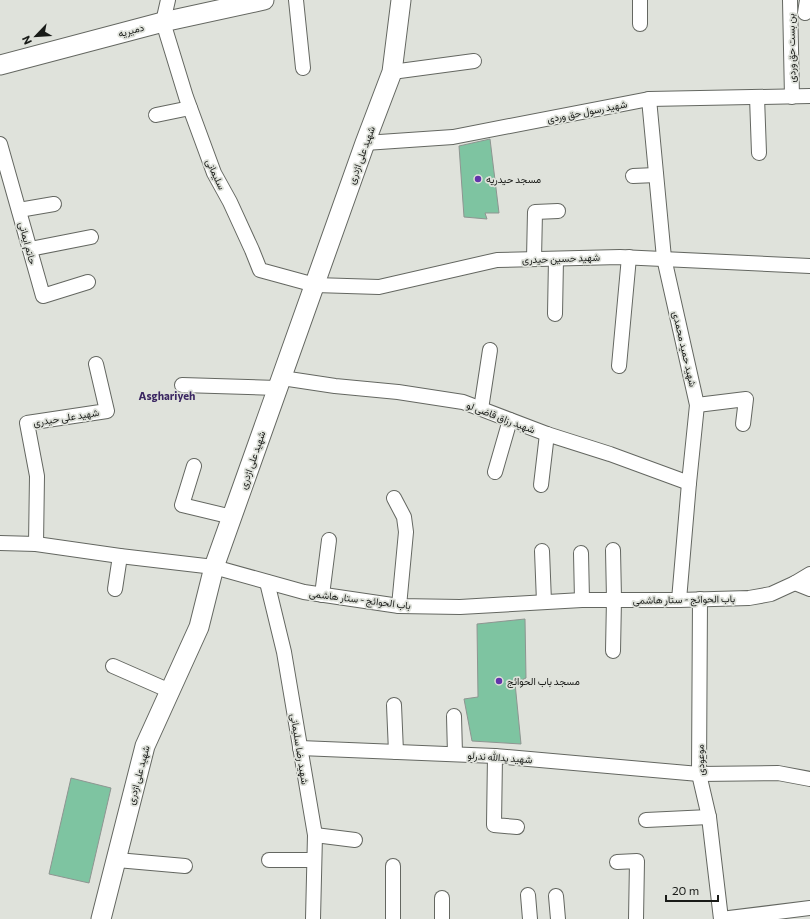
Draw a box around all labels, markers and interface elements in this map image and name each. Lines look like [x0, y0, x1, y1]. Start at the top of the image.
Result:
street label: بن بست حق وردی [784, 13, 799, 83]
north arrow [16, 16, 56, 56]
street label: دمیریه [117, 21, 146, 40]
text: N [19, 34, 34, 47]
street label: شهید رسول حق وردی [546, 97, 628, 126]
street label: شهید علی اژدری [345, 124, 378, 186]
street label: سلیمانی [203, 157, 228, 192]
place label: مسجد حیدریه [486, 173, 541, 186]
marker: مسجد حیدریه [473, 174, 483, 184]
street label: حاتم ایمانی [16, 220, 40, 266]
street label: شهید حسین حیدری [522, 251, 600, 266]
street label: شهید حمید محمدی [669, 310, 700, 388]
district label: Asghariyeh [139, 389, 195, 402]
street label: شهید رزاق قاضی لو [465, 398, 537, 437]
street label: شهید علی حیدری [32, 406, 100, 429]
street label: شهید علی اژدری [236, 429, 269, 491]
street label: باب الحوائج - ستار هاشمی [308, 587, 412, 612]
street label: باب الحوائج - ستار هاشمی [633, 592, 735, 607]
place label: مسجد باب الحوائج [507, 675, 580, 688]
marker: مسجد باب الحوائج [494, 676, 504, 686]
street label: شهید رضا سلیمانی [287, 713, 312, 786]
street label: شهید علی اژدری [124, 744, 153, 806]
street label: موعودی [693, 744, 708, 776]
street label: شهید یدالله ندرلو [467, 749, 533, 766]
scale bar [666, 877, 718, 903]
text: 20 m [672, 883, 699, 897]

